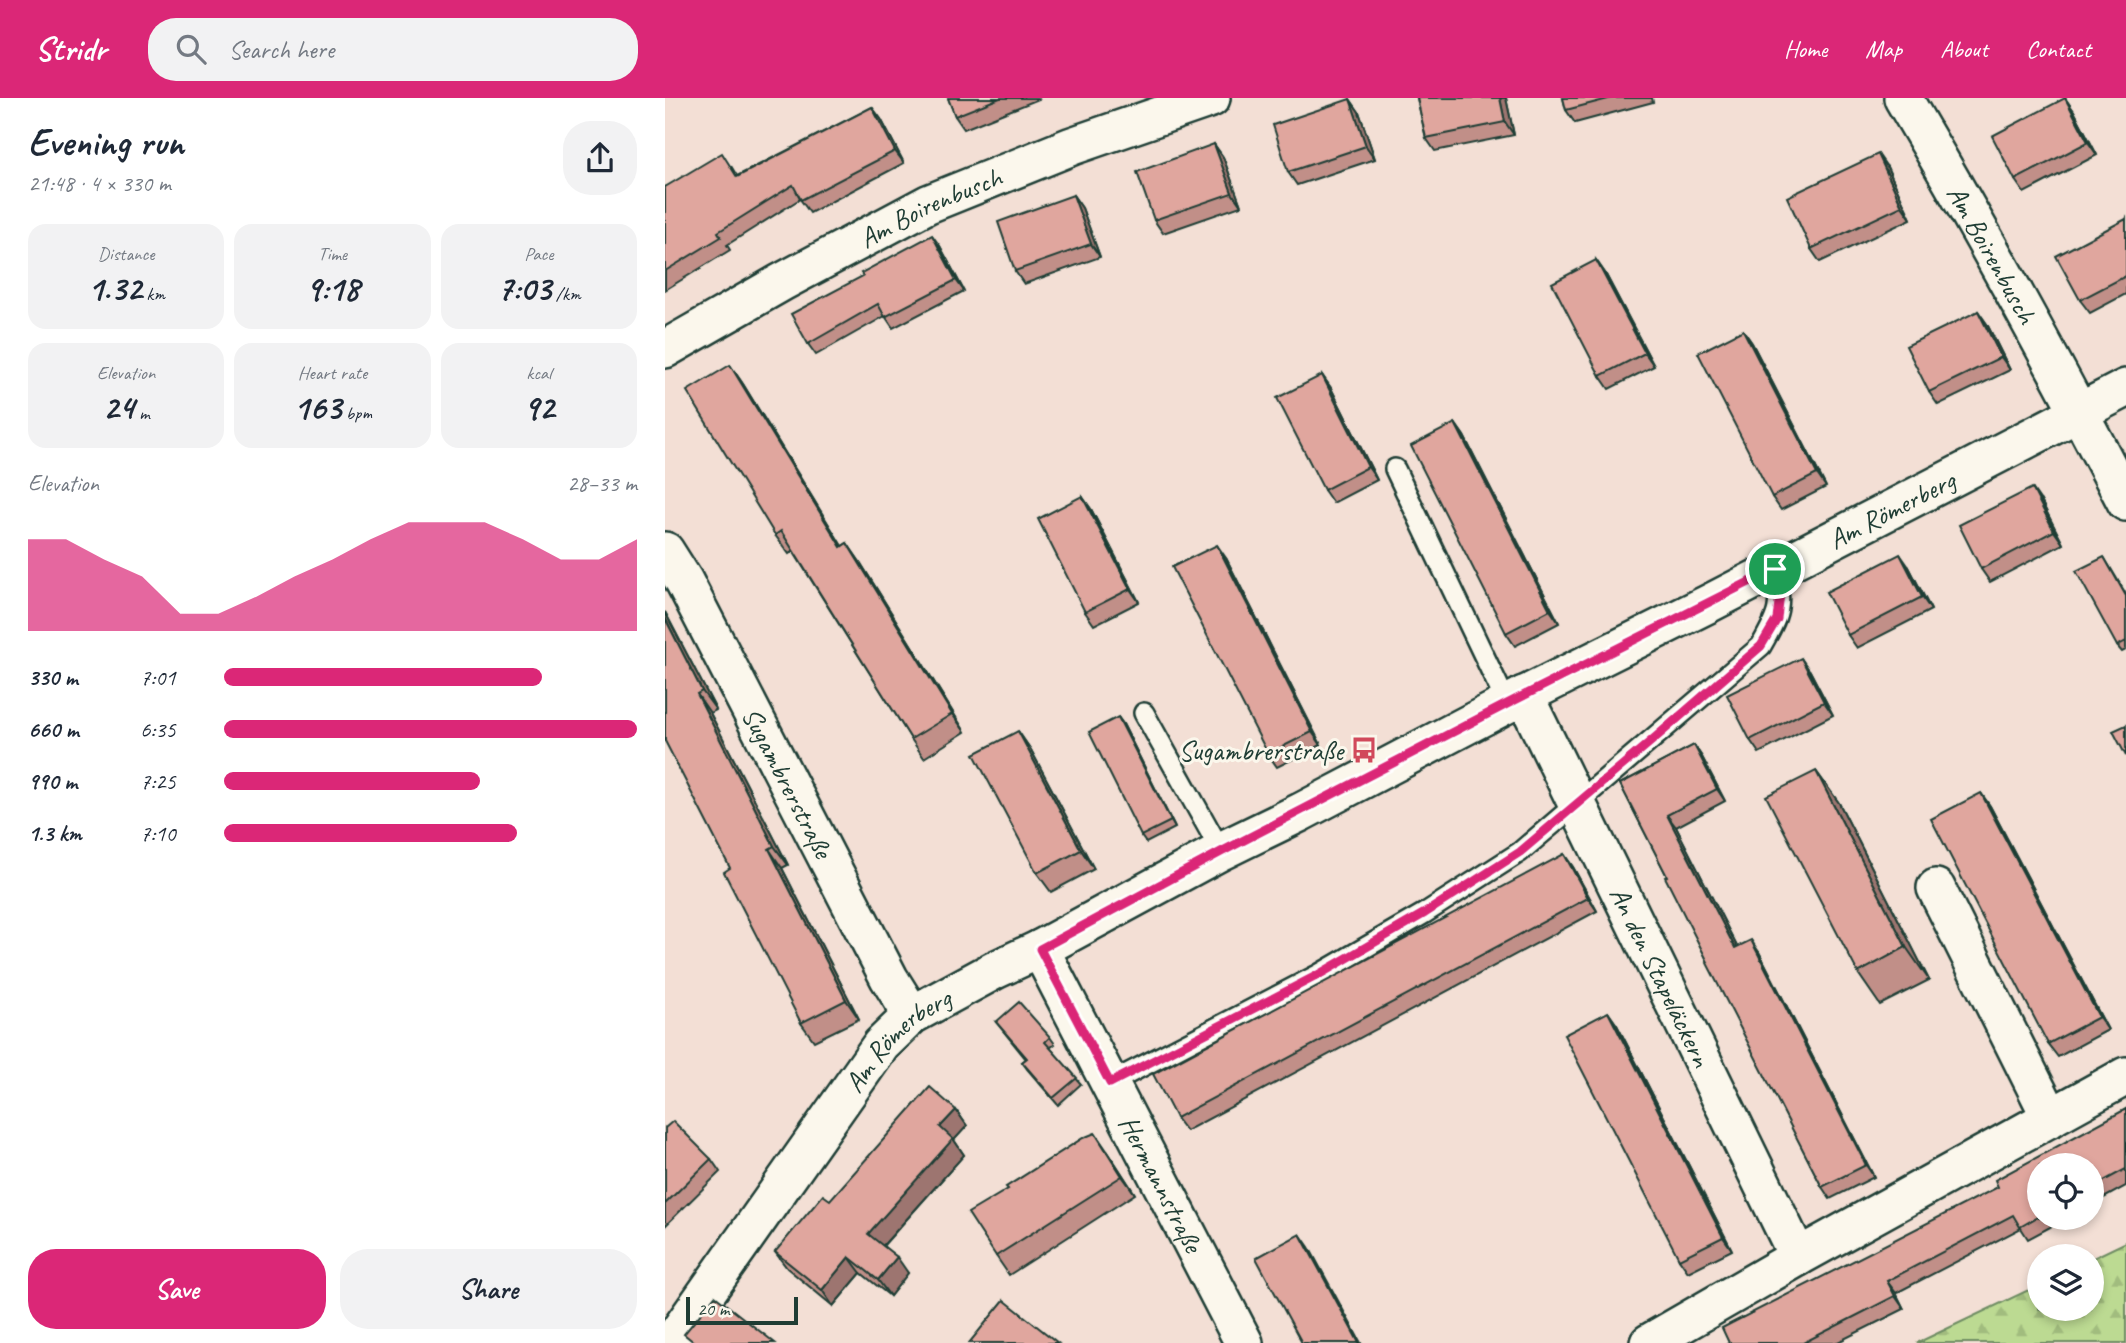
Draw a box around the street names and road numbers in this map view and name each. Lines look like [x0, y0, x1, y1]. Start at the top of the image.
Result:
street label: Am Boirenbusch [853, 159, 1008, 256]
street label: Am Boirenbusch [1939, 179, 2046, 332]
street label: Am Römerberg [1822, 462, 1963, 557]
street label: Sugambrerstraße [734, 701, 842, 865]
street label: An den Stapeläckern [1602, 881, 1720, 1074]
street label: Am Römerberg [836, 979, 959, 1099]
street label: Hermannstraße [1111, 1109, 1212, 1260]

